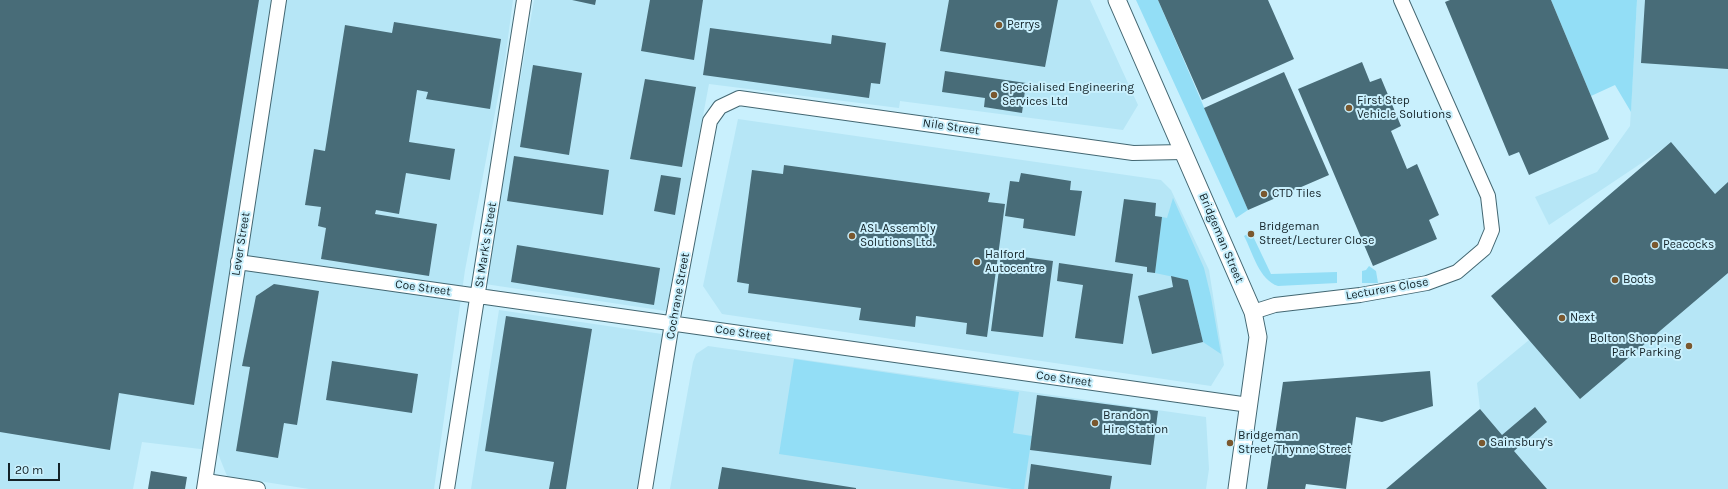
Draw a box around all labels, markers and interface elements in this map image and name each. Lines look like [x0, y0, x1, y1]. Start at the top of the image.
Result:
place label: Perrys [1007, 18, 1040, 32]
marker: Perrys [994, 20, 1004, 30]
place label: Specialised Engineering Services Ltd [1002, 81, 1134, 109]
marker: Specialised Engineering Services Ltd [989, 90, 999, 100]
place label: First Step Vehicle Solutions [1357, 94, 1452, 122]
marker: First Step Vehicle Solutions [1344, 103, 1354, 113]
street label: Nile Street [922, 116, 980, 138]
place label: CTD Tiles [1272, 187, 1322, 201]
marker: CTD Tiles [1259, 189, 1269, 199]
street label: Bridgeman Street [1196, 191, 1246, 285]
street label: St Mark's Street [472, 201, 500, 289]
street label: Lever Street [229, 211, 253, 277]
place label: Bridgeman Street/Lecturer Close [1259, 220, 1374, 248]
place label: ASL Assembly Solutions Ltd. [860, 222, 936, 250]
marker: Bridgeman Street/Lecturer Close [1246, 229, 1256, 239]
marker: ASL Assembly Solutions Ltd. [847, 231, 857, 241]
place label: Peacocks [1663, 238, 1714, 252]
marker: Peacocks [1650, 240, 1660, 250]
place label: Halford Autocentre [985, 248, 1045, 276]
street label: Cochrane Street [663, 252, 693, 340]
marker: Halford Autocentre [972, 257, 982, 267]
place label: Boots [1623, 273, 1654, 287]
street label: Lecturers Close [1345, 275, 1429, 303]
marker: Boots [1610, 275, 1620, 285]
street label: Coe Street [394, 277, 452, 299]
place label: Next [1570, 311, 1595, 325]
marker: Next [1557, 313, 1567, 323]
street label: Coe Street [714, 322, 772, 344]
place label: Bolton Shopping Park Parking [1590, 332, 1681, 360]
marker: Bolton Shopping Park Parking [1684, 341, 1694, 351]
street label: Coe Street [1035, 368, 1093, 390]
place label: Brandon Hire Station [1103, 409, 1168, 437]
marker: Brandon Hire Station [1090, 418, 1100, 428]
place label: Bridgeman Street/Thynne Street [1238, 429, 1351, 457]
place label: Sainsbury's [1490, 436, 1553, 450]
marker: Bridgeman Street/Thynne Street [1225, 438, 1235, 448]
marker: Sainsbury's [1477, 438, 1487, 448]
scale bar [10, 455, 62, 481]
text: 20 m [15, 463, 43, 477]

